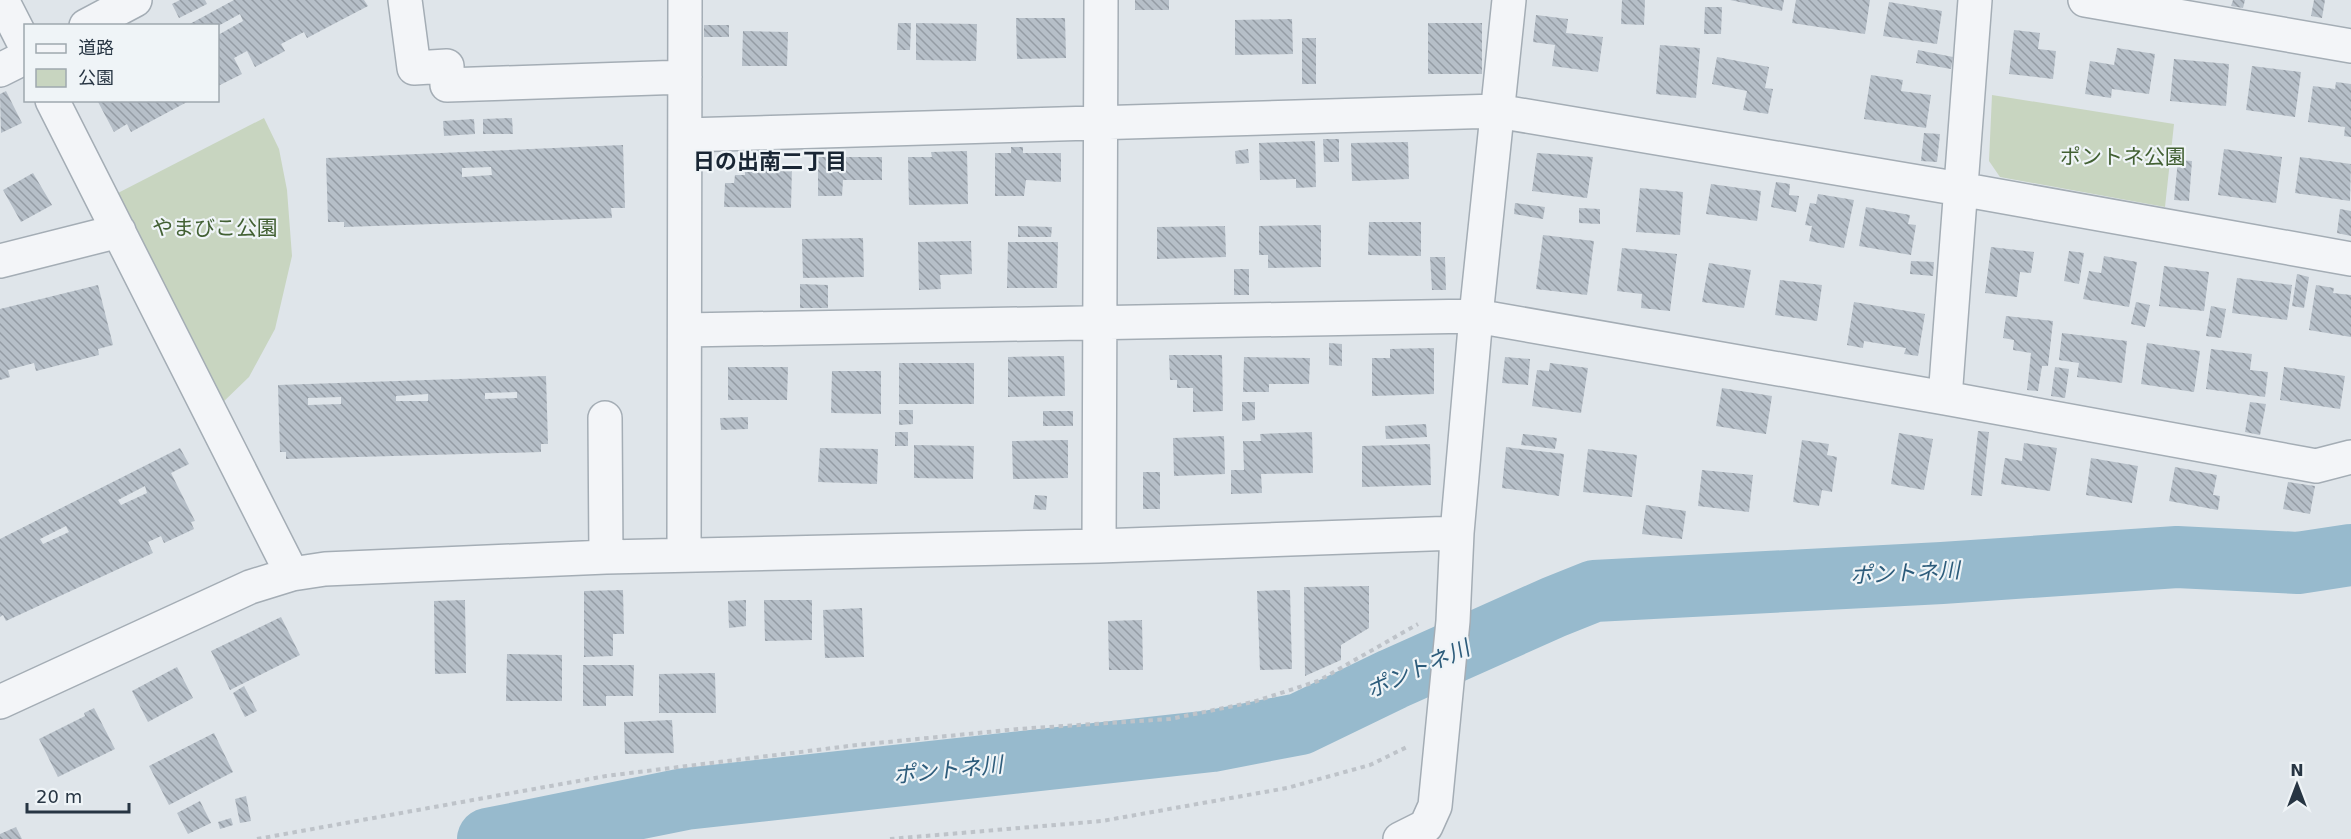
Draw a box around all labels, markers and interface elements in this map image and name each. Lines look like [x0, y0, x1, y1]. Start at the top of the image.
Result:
legend [24, 24, 219, 102]
text: 道路 [78, 37, 114, 58]
text: 公園 [78, 67, 114, 88]
park label: ポントネ公園 [2060, 145, 2186, 169]
district label: 日の出南二丁目 [693, 149, 847, 174]
park label: やまびこ公園 [152, 216, 278, 240]
water label: ポントネ川 [1849, 558, 1963, 588]
water label: ポントネ川 [1363, 634, 1475, 703]
water label: ポントネ川 [892, 752, 1006, 788]
north arrow [2267, 755, 2327, 815]
text: N [2290, 761, 2304, 780]
scale bar [27, 776, 129, 814]
text: 20 m [36, 786, 82, 807]

